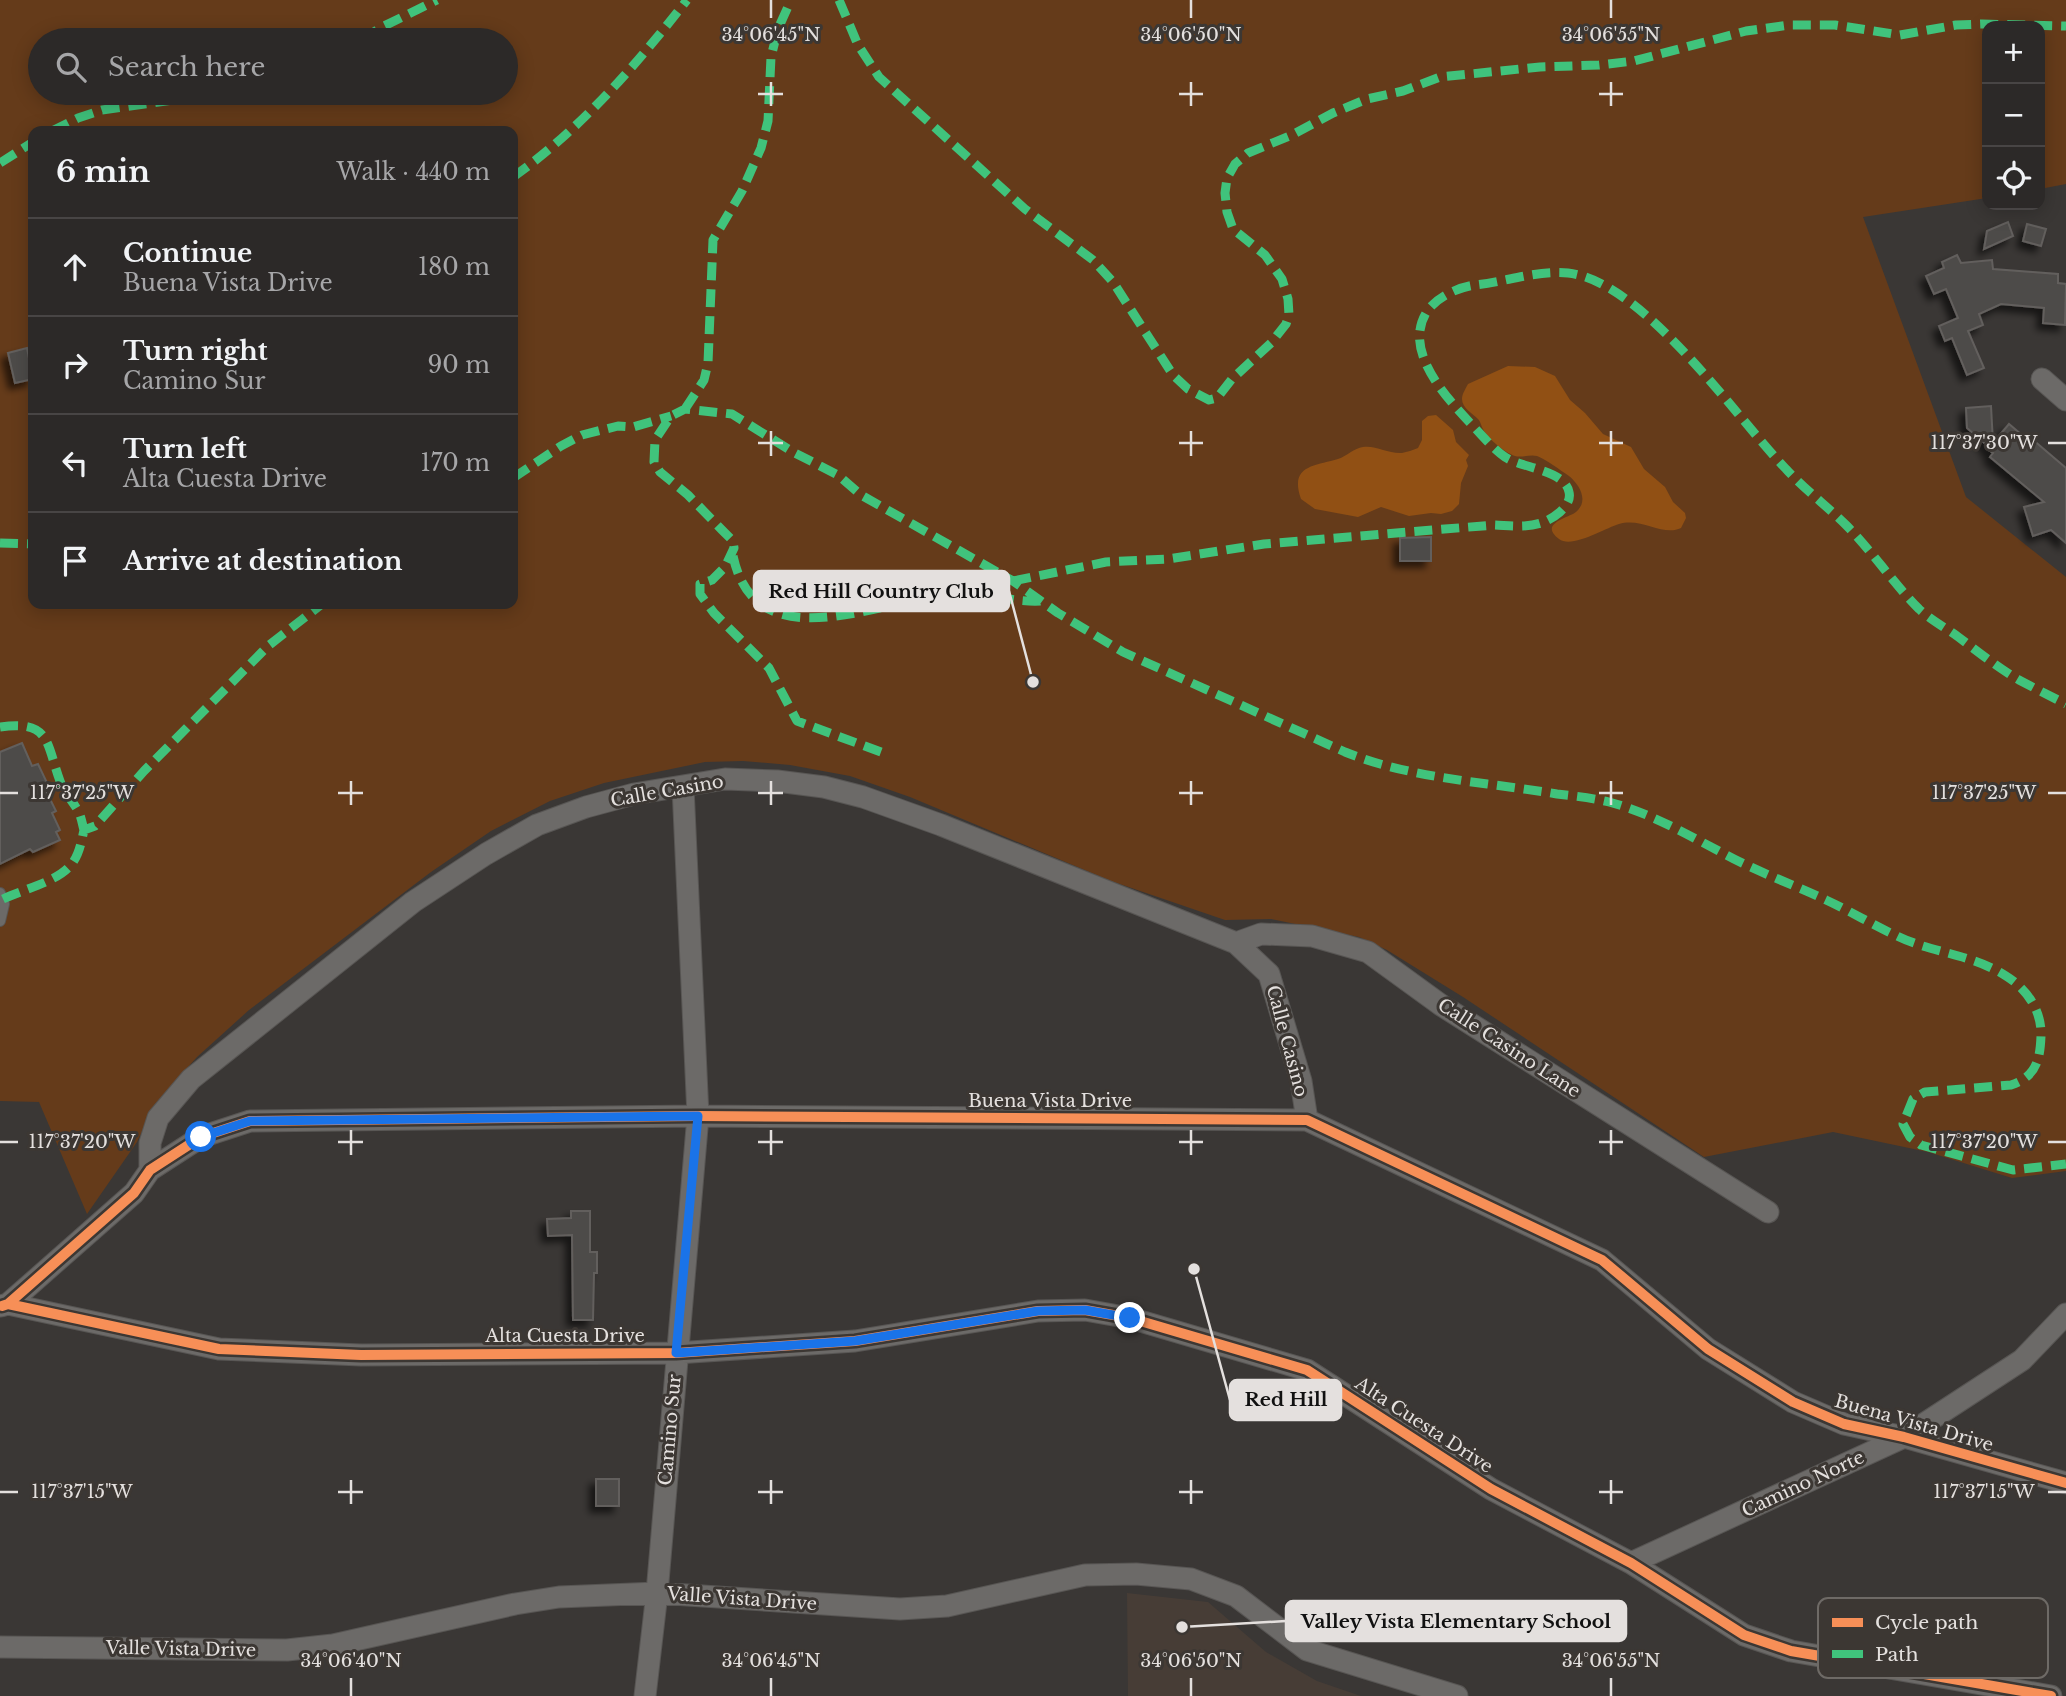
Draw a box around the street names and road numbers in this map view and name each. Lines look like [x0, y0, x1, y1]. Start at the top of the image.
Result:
street label: Calle Casino [609, 770, 725, 812]
street label: Calle Casino [1262, 983, 1312, 1099]
street label: Calle Casino Lane [1434, 994, 1584, 1102]
street label: Buena Vista Drive [968, 1090, 1132, 1112]
street label: Alta Cuesta Drive [484, 1325, 645, 1347]
street label: Alta Cuesta Drive [1350, 1372, 1497, 1478]
street label: Camino Sur [654, 1373, 686, 1486]
street label: Buena Vista Drive [1832, 1390, 1996, 1456]
street label: Camino Norte [1738, 1446, 1868, 1522]
street label: Valle Vista Drive [665, 1583, 818, 1615]
street label: Valle Vista Drive [105, 1637, 256, 1661]

